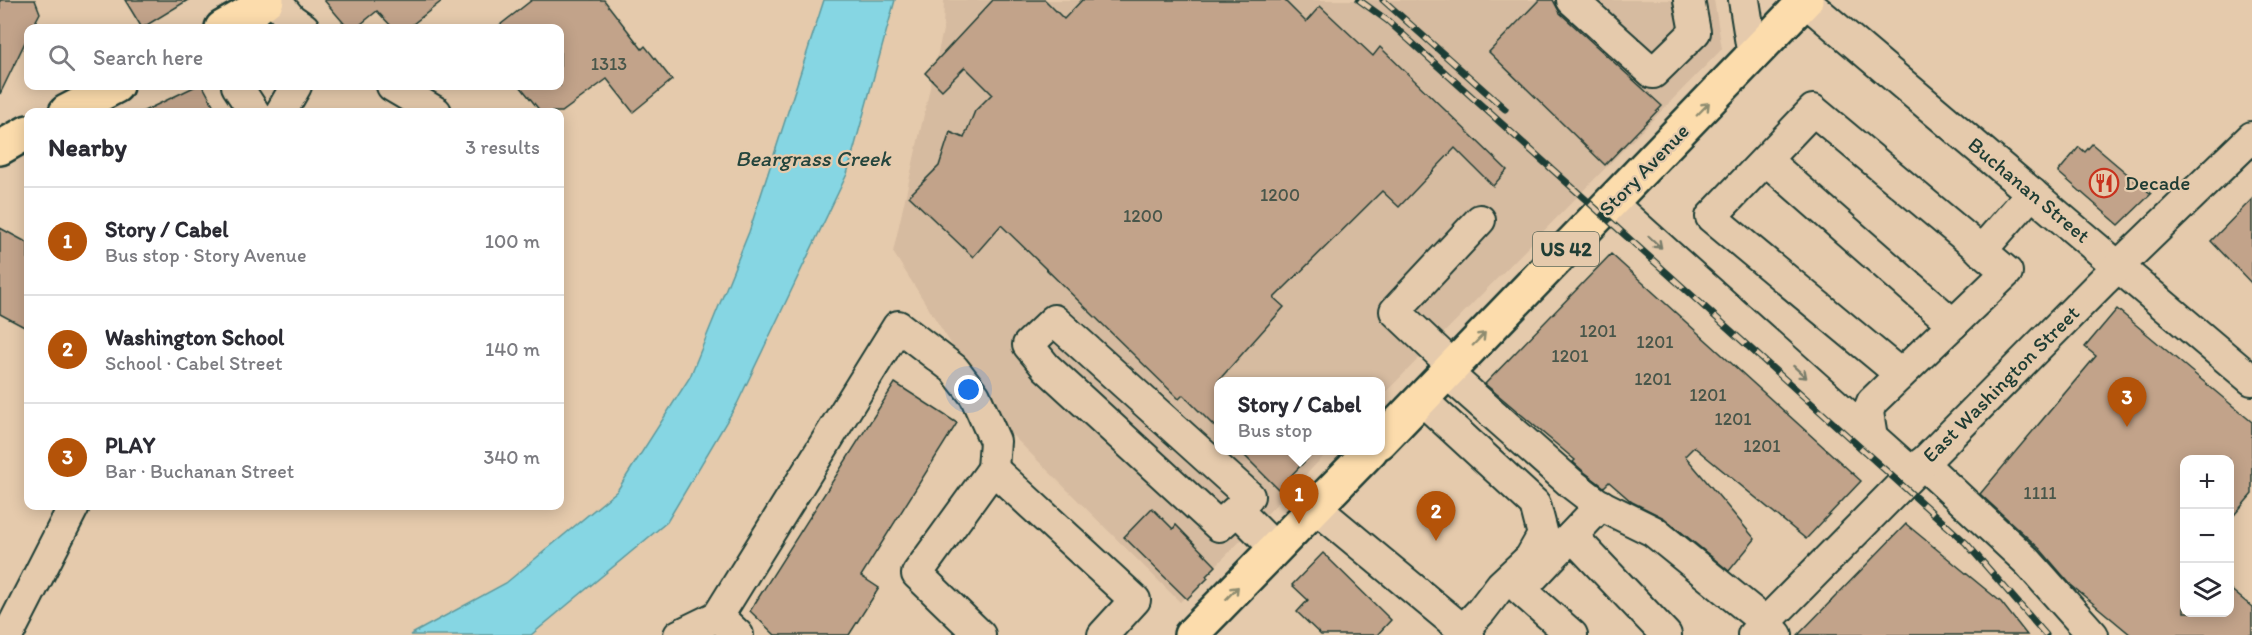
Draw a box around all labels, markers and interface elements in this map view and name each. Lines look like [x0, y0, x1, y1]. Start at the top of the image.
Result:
search box [24, 24, 564, 90]
icon: search [45, 41, 78, 74]
text: Search here [93, 44, 203, 71]
house number: 1313 [591, 53, 627, 75]
one-way arrow [1695, 101, 1710, 116]
street label: Story Avenue [1593, 118, 1694, 221]
text: Nearby [48, 131, 127, 163]
street label: Buchanan Street [1963, 131, 2095, 248]
text: 3 results [465, 135, 540, 159]
water label: Beargrass Creek [735, 145, 892, 172]
restaurant icon: Decade [2088, 167, 2120, 199]
place label: Decade [2125, 170, 2190, 195]
house number: 1200 [1260, 184, 1300, 206]
house number: 1200 [1123, 205, 1163, 227]
text: Story / Cabel [105, 216, 229, 243]
text: 1 [63, 229, 72, 253]
text: 100 m [485, 229, 540, 253]
road number: US 42 [1533, 232, 1599, 266]
one-way arrow [1647, 235, 1662, 249]
text: Bus stop · Story Avenue [105, 243, 306, 267]
street label: East Washington Street [1917, 300, 2084, 467]
house number: 1201 [1579, 320, 1617, 342]
text: Washington School [105, 324, 284, 351]
house number: 1201 [1636, 331, 1674, 353]
one-way arrow [1472, 332, 1486, 347]
text: 2 [62, 337, 73, 361]
text: 140 m [485, 337, 540, 361]
house number: 1201 [1551, 345, 1589, 367]
text: School · Cabel Street [105, 351, 282, 375]
one-way arrow [1792, 365, 1807, 379]
house number: 1201 [1634, 368, 1672, 390]
your location [954, 375, 983, 404]
popup [1214, 377, 1385, 455]
pin: 3 [2108, 378, 2146, 427]
house number: 1201 [1689, 384, 1727, 406]
text: Story / Cabel [1238, 391, 1361, 418]
house number: 1201 [1714, 408, 1752, 430]
text: Bus stop [1238, 418, 1312, 442]
text: PLAY [105, 432, 155, 459]
house number: 1201 [1743, 435, 1781, 457]
text: 3 [62, 445, 73, 469]
text: 340 m [483, 445, 540, 469]
map controls [2180, 455, 2234, 617]
button: + [2180, 455, 2234, 509]
text: Bar · Buchanan Street [105, 459, 294, 483]
pin: 1 [1280, 474, 1318, 524]
house number: 1111 [2023, 482, 2057, 504]
pin: 2 [1416, 492, 1456, 541]
button: − [2180, 509, 2234, 563]
button: layers [2180, 563, 2234, 617]
one-way arrow [1225, 586, 1239, 601]

